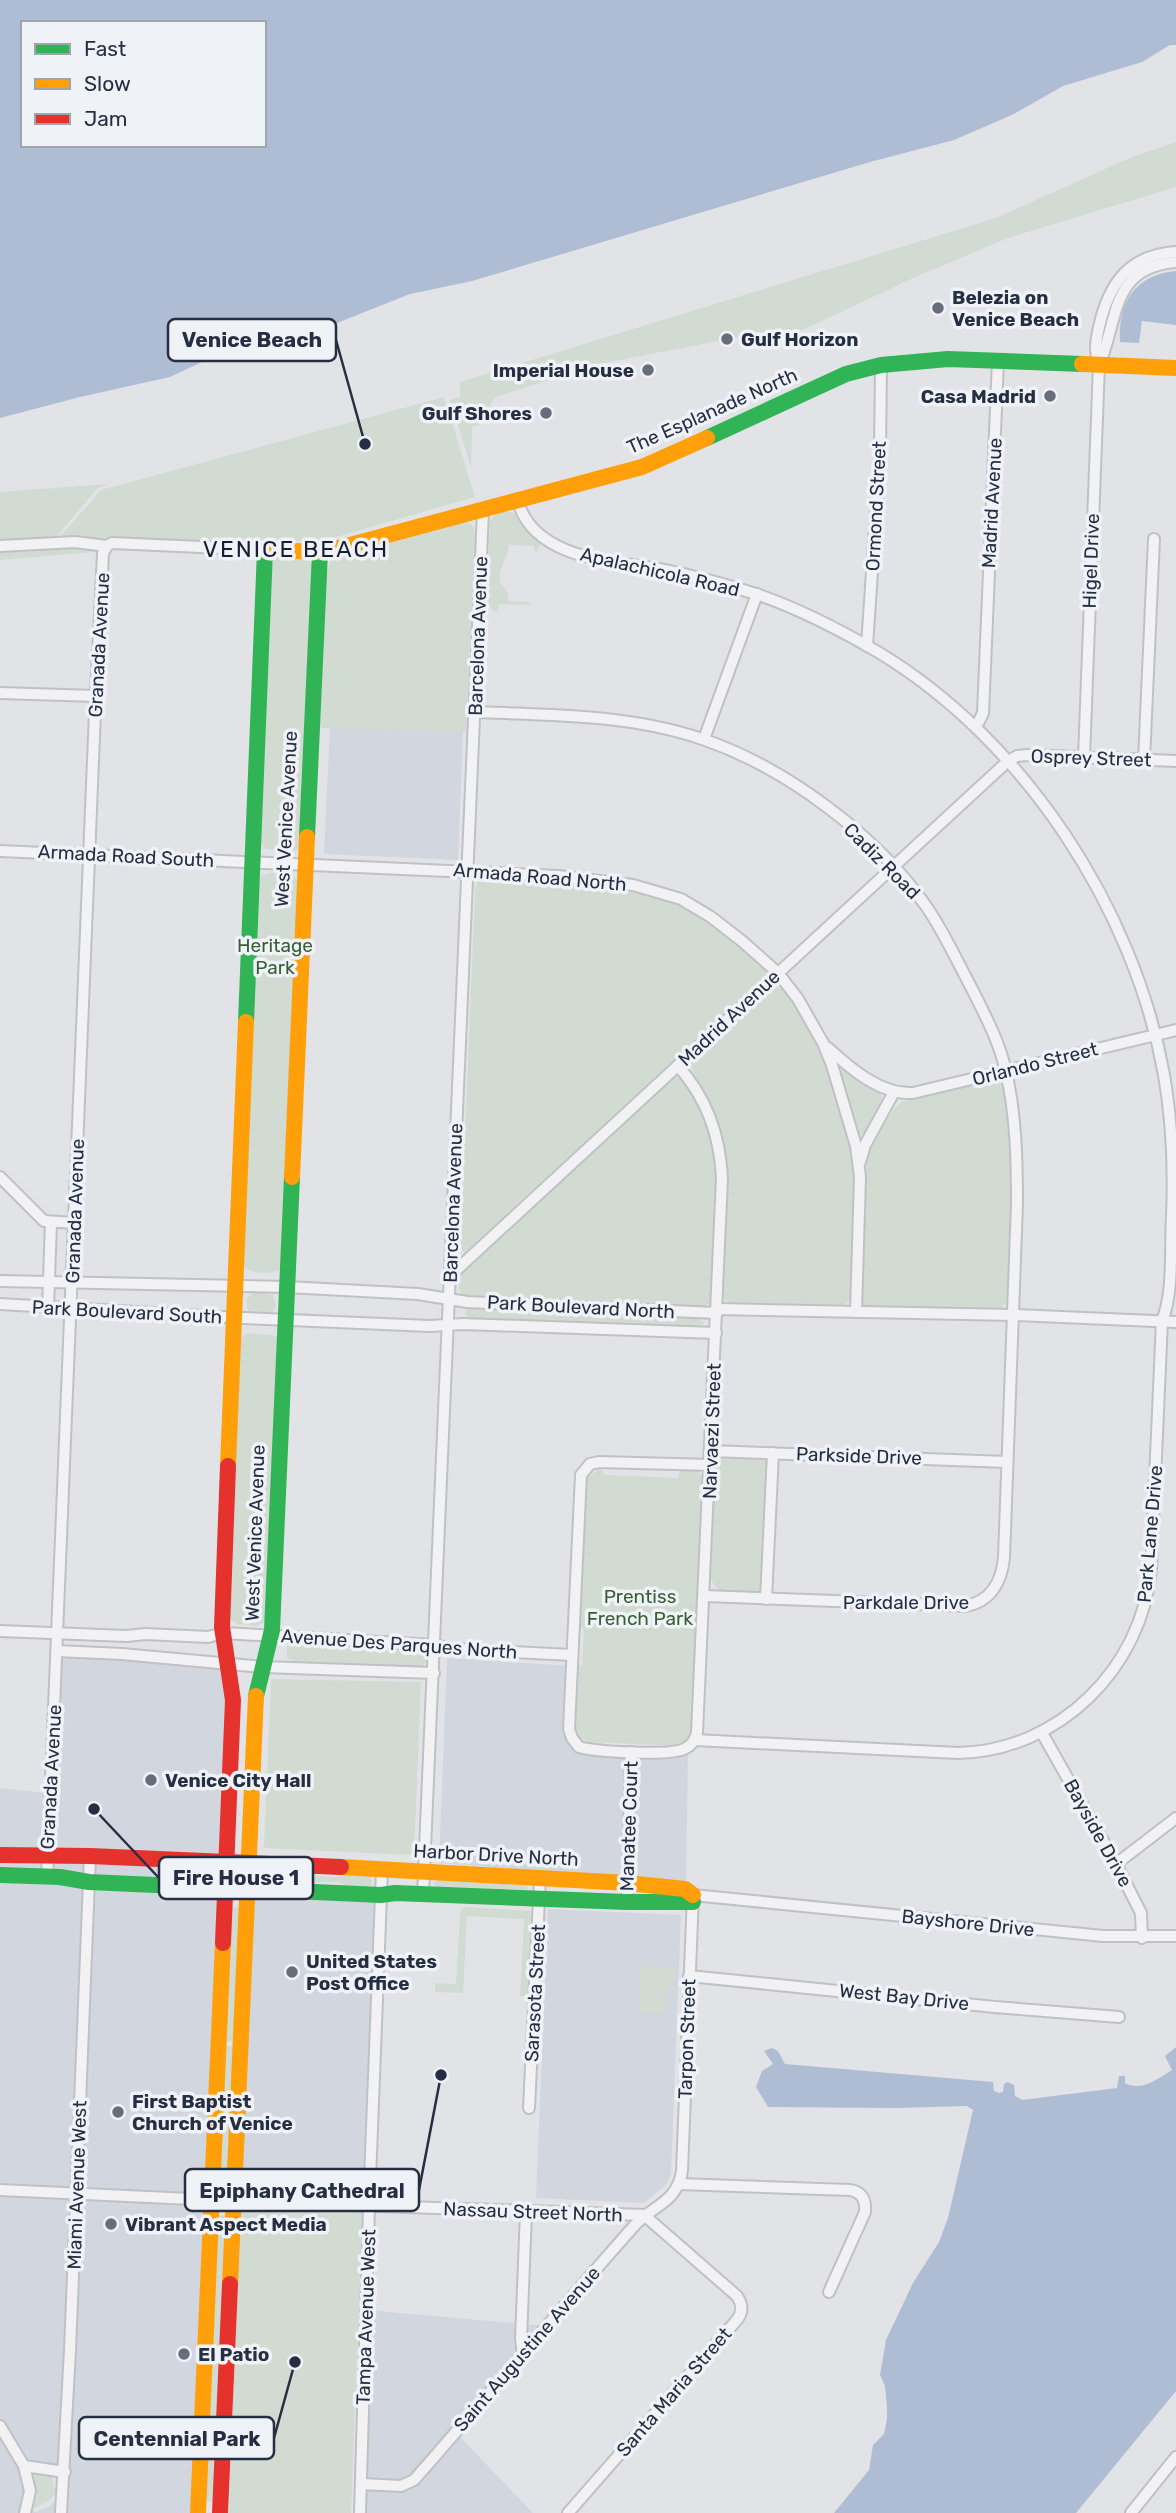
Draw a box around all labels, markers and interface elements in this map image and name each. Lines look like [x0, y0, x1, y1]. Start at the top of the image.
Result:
legend [21, 21, 266, 147]
text: Fast [84, 36, 126, 61]
text: Slow [84, 71, 131, 96]
text: Jam [84, 106, 128, 131]
place label: Belezia on Venice Beach [952, 286, 1079, 331]
marker: Belezia on Venice Beach [930, 300, 946, 316]
callout: Venice Beach [168, 319, 336, 361]
text: Venice Beach [182, 327, 322, 352]
place label: Gulf Horizon [741, 328, 858, 351]
marker: Gulf Horizon [719, 331, 735, 347]
place label: Imperial House [493, 359, 634, 382]
marker: Imperial House [640, 362, 656, 378]
street label: The Esplanade North [623, 363, 801, 459]
place label: Casa Madrid [921, 385, 1036, 408]
marker: Casa Madrid [1042, 388, 1058, 404]
place label: Gulf Shores [422, 402, 532, 425]
marker: Gulf Shores [538, 405, 554, 421]
street label: Madrid Avenue [977, 437, 1007, 569]
street label: Ormond Street [861, 440, 891, 572]
street label: Higel Drive [1078, 513, 1104, 609]
district label: VENICE BEACH [203, 535, 389, 563]
street label: Apalachicola Road [578, 543, 742, 601]
street label: Barcelona Avenue [464, 556, 492, 716]
street label: Granada Avenue [84, 572, 114, 718]
street label: West Venice Avenue [270, 730, 302, 908]
street label: Osprey Street [1030, 744, 1152, 772]
street label: Cadiz Road [839, 818, 925, 904]
street label: Armada Road South [37, 840, 215, 872]
street label: Armada Road North [452, 858, 628, 896]
park label: Heritage Park [237, 934, 313, 979]
street label: Madrid Avenue [673, 965, 785, 1071]
street label: Orlando Street [970, 1037, 1101, 1091]
street label: Barcelona Avenue [439, 1123, 467, 1283]
street label: Granada Avenue [61, 1138, 89, 1284]
street label: Park Boulevard North [487, 1291, 675, 1323]
street label: Park Boulevard South [31, 1296, 223, 1328]
street label: Narvaezi Street [698, 1362, 726, 1499]
street label: Parkside Drive [796, 1442, 922, 1470]
street label: West Venice Avenue [240, 1444, 270, 1622]
street label: Park Lane Drive [1133, 1464, 1167, 1604]
park label: Prentiss French Park [587, 1585, 693, 1630]
street label: Parkdale Drive [843, 1591, 969, 1614]
street label: Avenue Des Parques North [280, 1624, 518, 1664]
street label: Granada Avenue [36, 1704, 66, 1850]
street label: Manatee Court [615, 1760, 643, 1892]
place label: Venice City Hall [165, 1769, 311, 1792]
marker: Venice City Hall [143, 1772, 159, 1788]
street label: Bayside Drive [1059, 1775, 1137, 1891]
street label: Harbor Drive North [413, 1839, 579, 1871]
callout: Fire House 1 [159, 1857, 313, 1899]
text: Fire House 1 [173, 1865, 299, 1890]
street label: Bayshore Drive [900, 1905, 1036, 1941]
street label: Sarasota Street [520, 1923, 550, 2062]
place label: United States Post Office [306, 1950, 437, 1995]
marker: United States Post Office [284, 1964, 300, 1980]
street label: Tarpon Street [673, 1978, 701, 2100]
street label: West Bay Drive [838, 1979, 970, 2015]
place label: First Baptist Church of Venice [132, 2090, 293, 2135]
street label: Miami Avenue West [63, 2099, 91, 2270]
marker: First Baptist Church of Venice [110, 2104, 126, 2120]
callout: Epiphany Cathedral [185, 2169, 419, 2211]
text: Epiphany Cathedral [199, 2178, 405, 2203]
street label: Nassau Street North [443, 2197, 623, 2227]
place label: Vibrant Aspect Media [125, 2213, 327, 2236]
marker: Vibrant Aspect Media [103, 2216, 119, 2232]
street label: Tampa Avenue West [351, 2228, 381, 2405]
street label: Saint Augustine Avenue [449, 2262, 605, 2436]
street label: Santa Maria Street [612, 2322, 737, 2461]
place label: El Patio [198, 2343, 269, 2366]
marker: El Patio [176, 2346, 192, 2362]
callout: Centennial Park [79, 2417, 274, 2459]
text: Centennial Park [94, 2426, 261, 2451]

